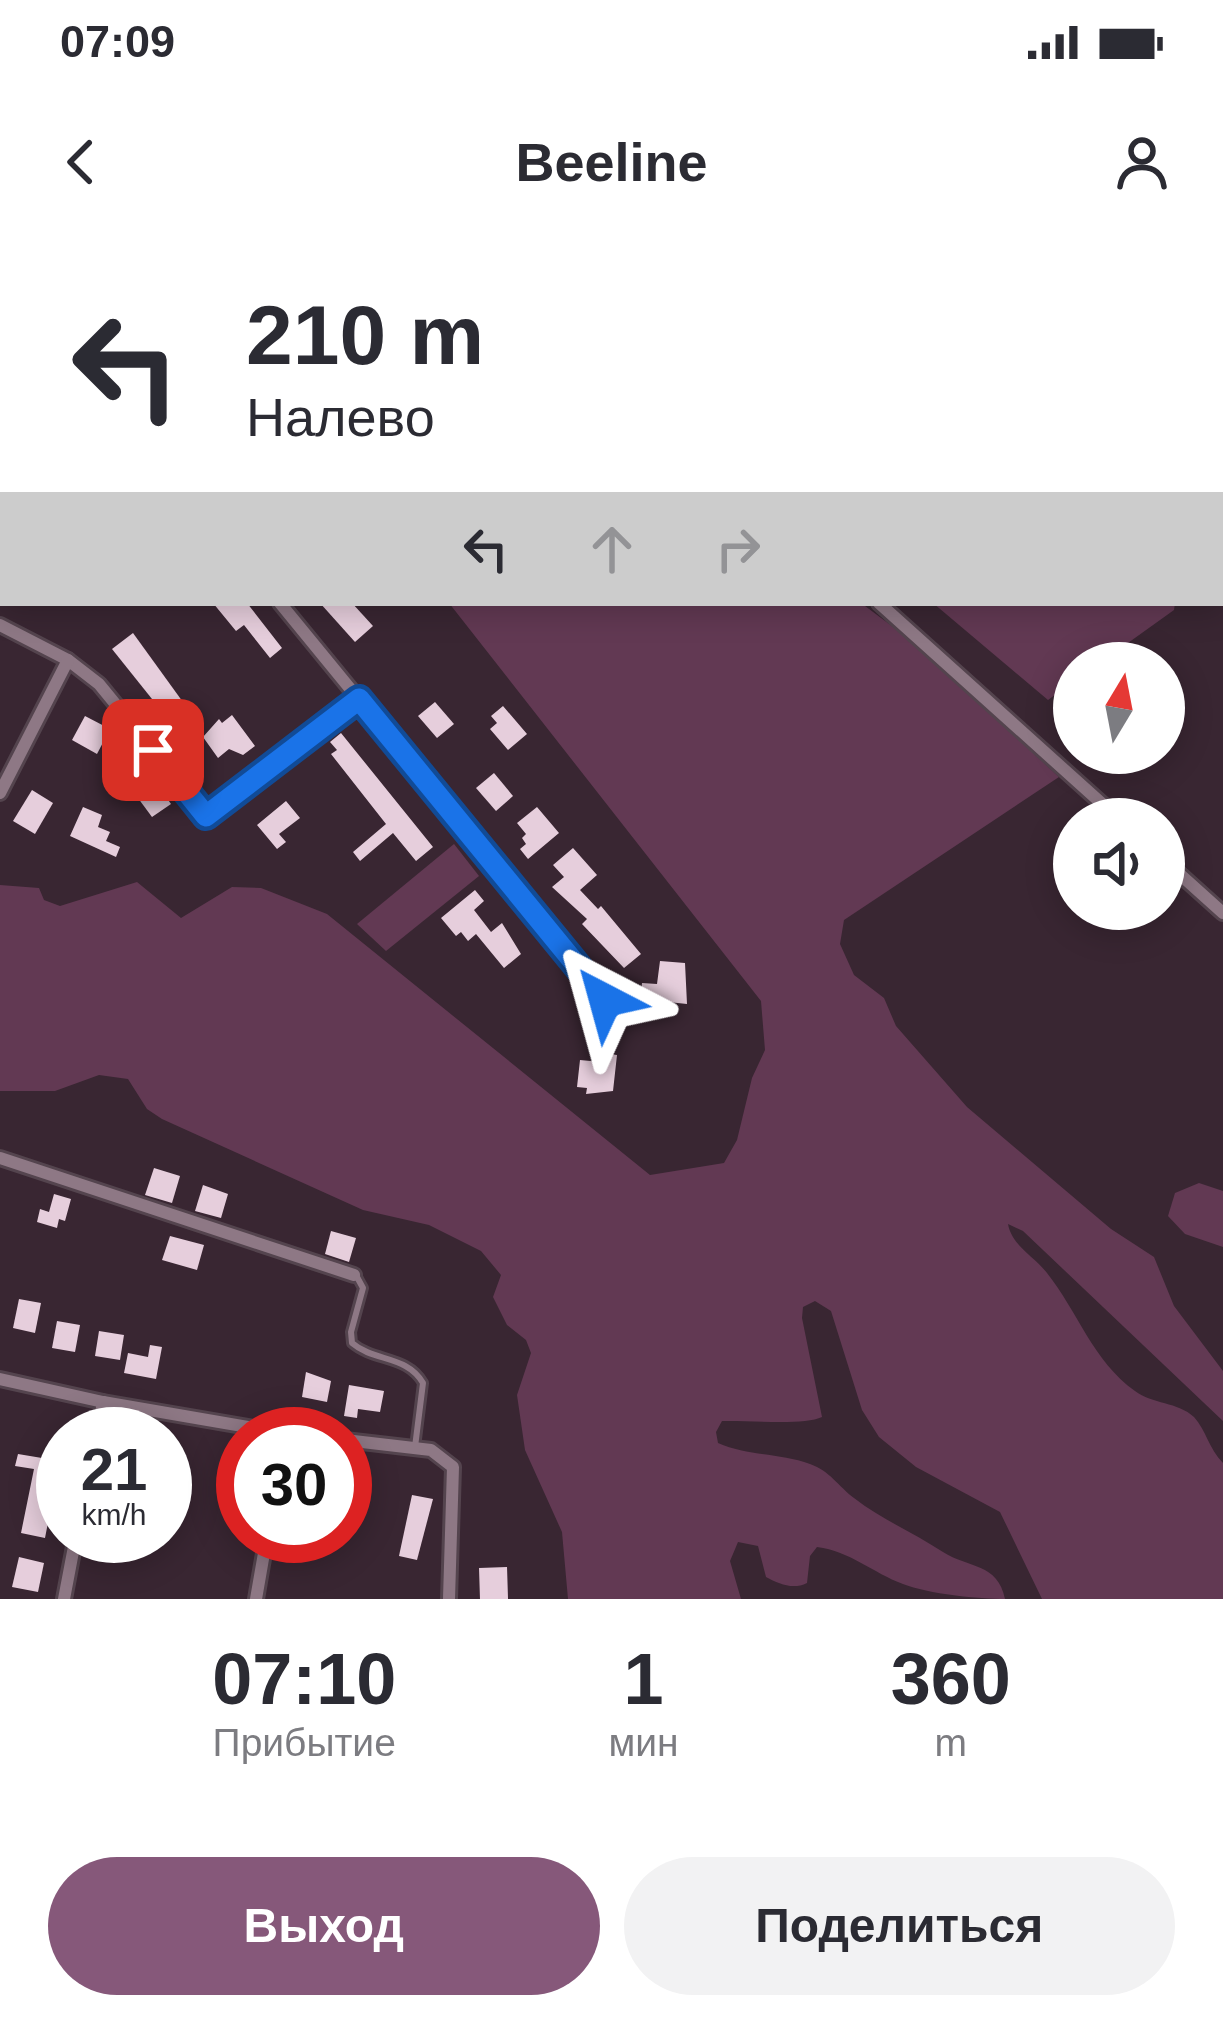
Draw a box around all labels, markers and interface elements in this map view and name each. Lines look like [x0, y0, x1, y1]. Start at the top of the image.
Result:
text: 07:09 [60, 16, 175, 67]
icon: back [48, 129, 114, 195]
icon: person [1109, 129, 1175, 195]
text: Beeline [515, 132, 708, 192]
icon: left [48, 288, 204, 444]
text: 210 m [246, 288, 484, 382]
text: Налево [246, 387, 435, 447]
icon: left [453, 516, 519, 582]
icon: ahead [579, 516, 645, 582]
icon: right [705, 516, 771, 582]
north arrow [1053, 642, 1185, 774]
map controls [1053, 642, 1185, 930]
pin [102, 699, 204, 801]
icon: arrive [120, 717, 186, 783]
button: sound [1053, 798, 1185, 930]
position arrow [542, 937, 668, 1063]
speed limit sign: 30 [216, 1407, 372, 1563]
text: 21 [81, 1436, 147, 1503]
text: km/h [81, 1498, 147, 1531]
text: 07:10 [212, 1639, 396, 1719]
text: 1 [623, 1639, 664, 1719]
text: 360 [891, 1639, 1011, 1719]
text: Прибытие [213, 1721, 396, 1764]
text: мин [608, 1721, 679, 1764]
text: m [935, 1721, 967, 1764]
button: Выход [48, 1857, 600, 1995]
button: Поделиться [624, 1857, 1175, 1995]

